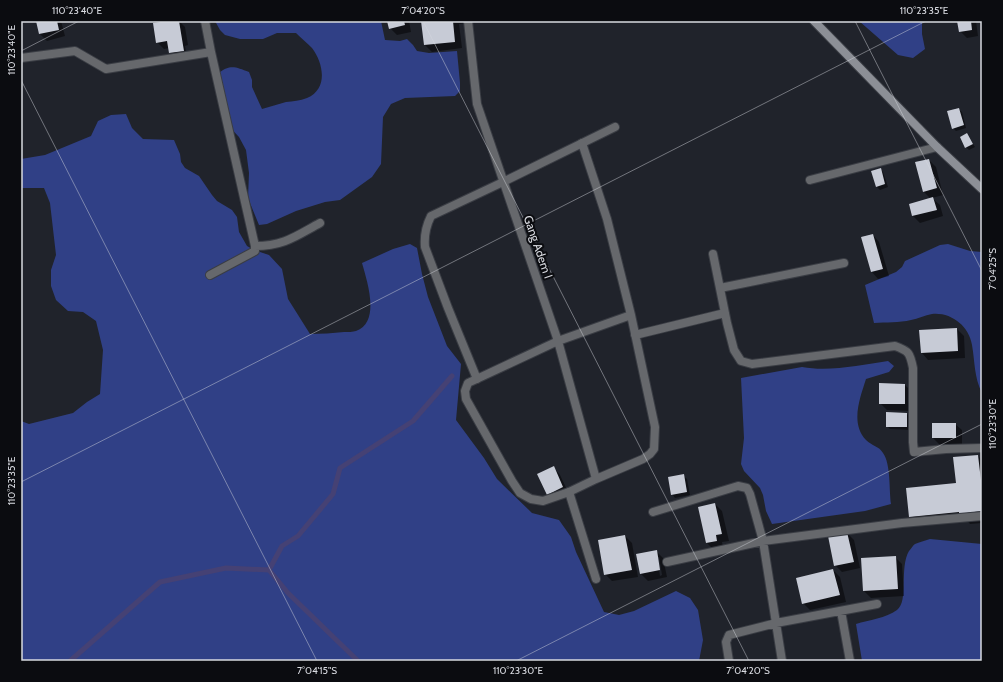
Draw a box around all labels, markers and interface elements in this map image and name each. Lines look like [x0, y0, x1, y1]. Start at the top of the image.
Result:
text: 110°23'40"E [52, 4, 103, 17]
text: 7°04'20"S [401, 4, 445, 17]
text: 110°23'35"E [900, 4, 949, 17]
text: 110°23'40"E [5, 24, 18, 75]
street label: Gang Adem I [521, 213, 556, 280]
text: 7°04'25"S [986, 248, 999, 290]
text: 110°23'30"E [986, 399, 999, 449]
text: 110°23'35"E [5, 456, 18, 505]
text: 7°04'15"S [297, 664, 337, 677]
text: 110°23'30"E [493, 664, 543, 677]
text: 7°04'20"S [726, 664, 770, 677]

